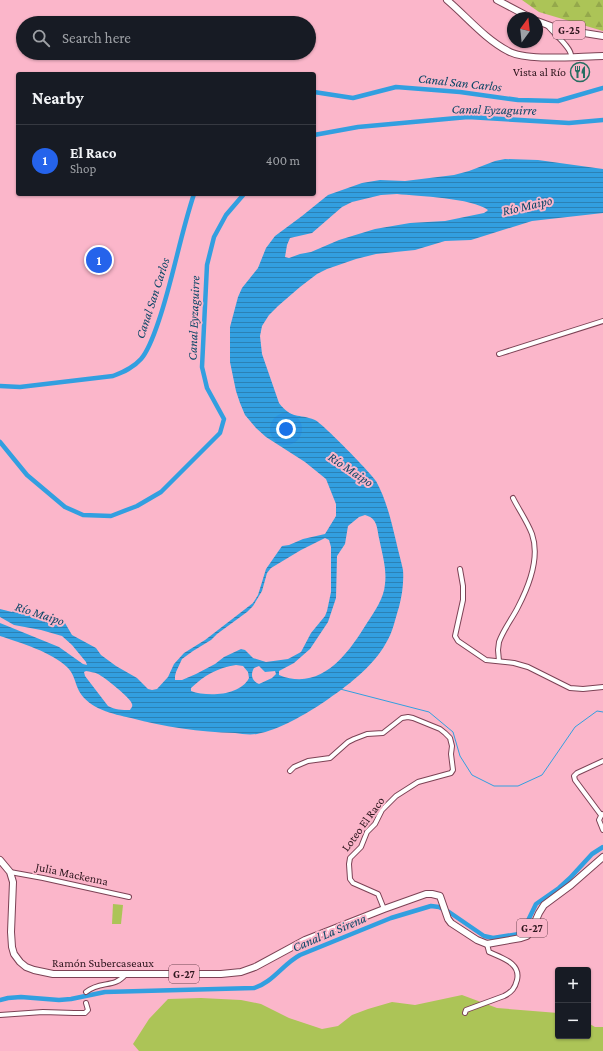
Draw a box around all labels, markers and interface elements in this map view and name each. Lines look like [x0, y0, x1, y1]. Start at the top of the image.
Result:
north arrow [507, 12, 543, 48]
search box [16, 16, 316, 60]
road number: G-25 [553, 21, 585, 39]
icon: search [30, 27, 52, 49]
text: Search here [62, 30, 131, 46]
restaurant icon: Vista al Río [569, 61, 591, 83]
place label: Vista al Río [513, 65, 566, 79]
water label: Canal San Carlos [417, 71, 503, 94]
text: Nearby [32, 89, 84, 108]
water label: Canal Eyzaguirre [451, 101, 537, 118]
text: El Raco [70, 145, 117, 161]
text: 1 [43, 153, 47, 168]
text: 400 m [266, 153, 300, 168]
text: Shop [70, 161, 96, 176]
water label: Río Maipo [501, 192, 554, 219]
pin: 1 [86, 245, 112, 275]
water label: Canal San Carlos [132, 256, 173, 340]
water label: Canal Eyzaguirre [185, 275, 202, 361]
your location [276, 419, 296, 439]
water label: Río Maipo [325, 449, 376, 490]
water label: Río Maipo [13, 598, 67, 629]
street label: Loteo El Raco [338, 794, 388, 854]
street label: Julia Mackenna [33, 859, 110, 889]
water label: Canal La Sirena [290, 910, 368, 955]
road number: G-27 [517, 919, 547, 937]
street label: Ramón Subercaseaux [52, 956, 154, 970]
road number: G-27 [169, 965, 199, 983]
map controls [555, 967, 591, 1039]
button: + [555, 967, 591, 1003]
button: − [555, 1003, 591, 1039]

